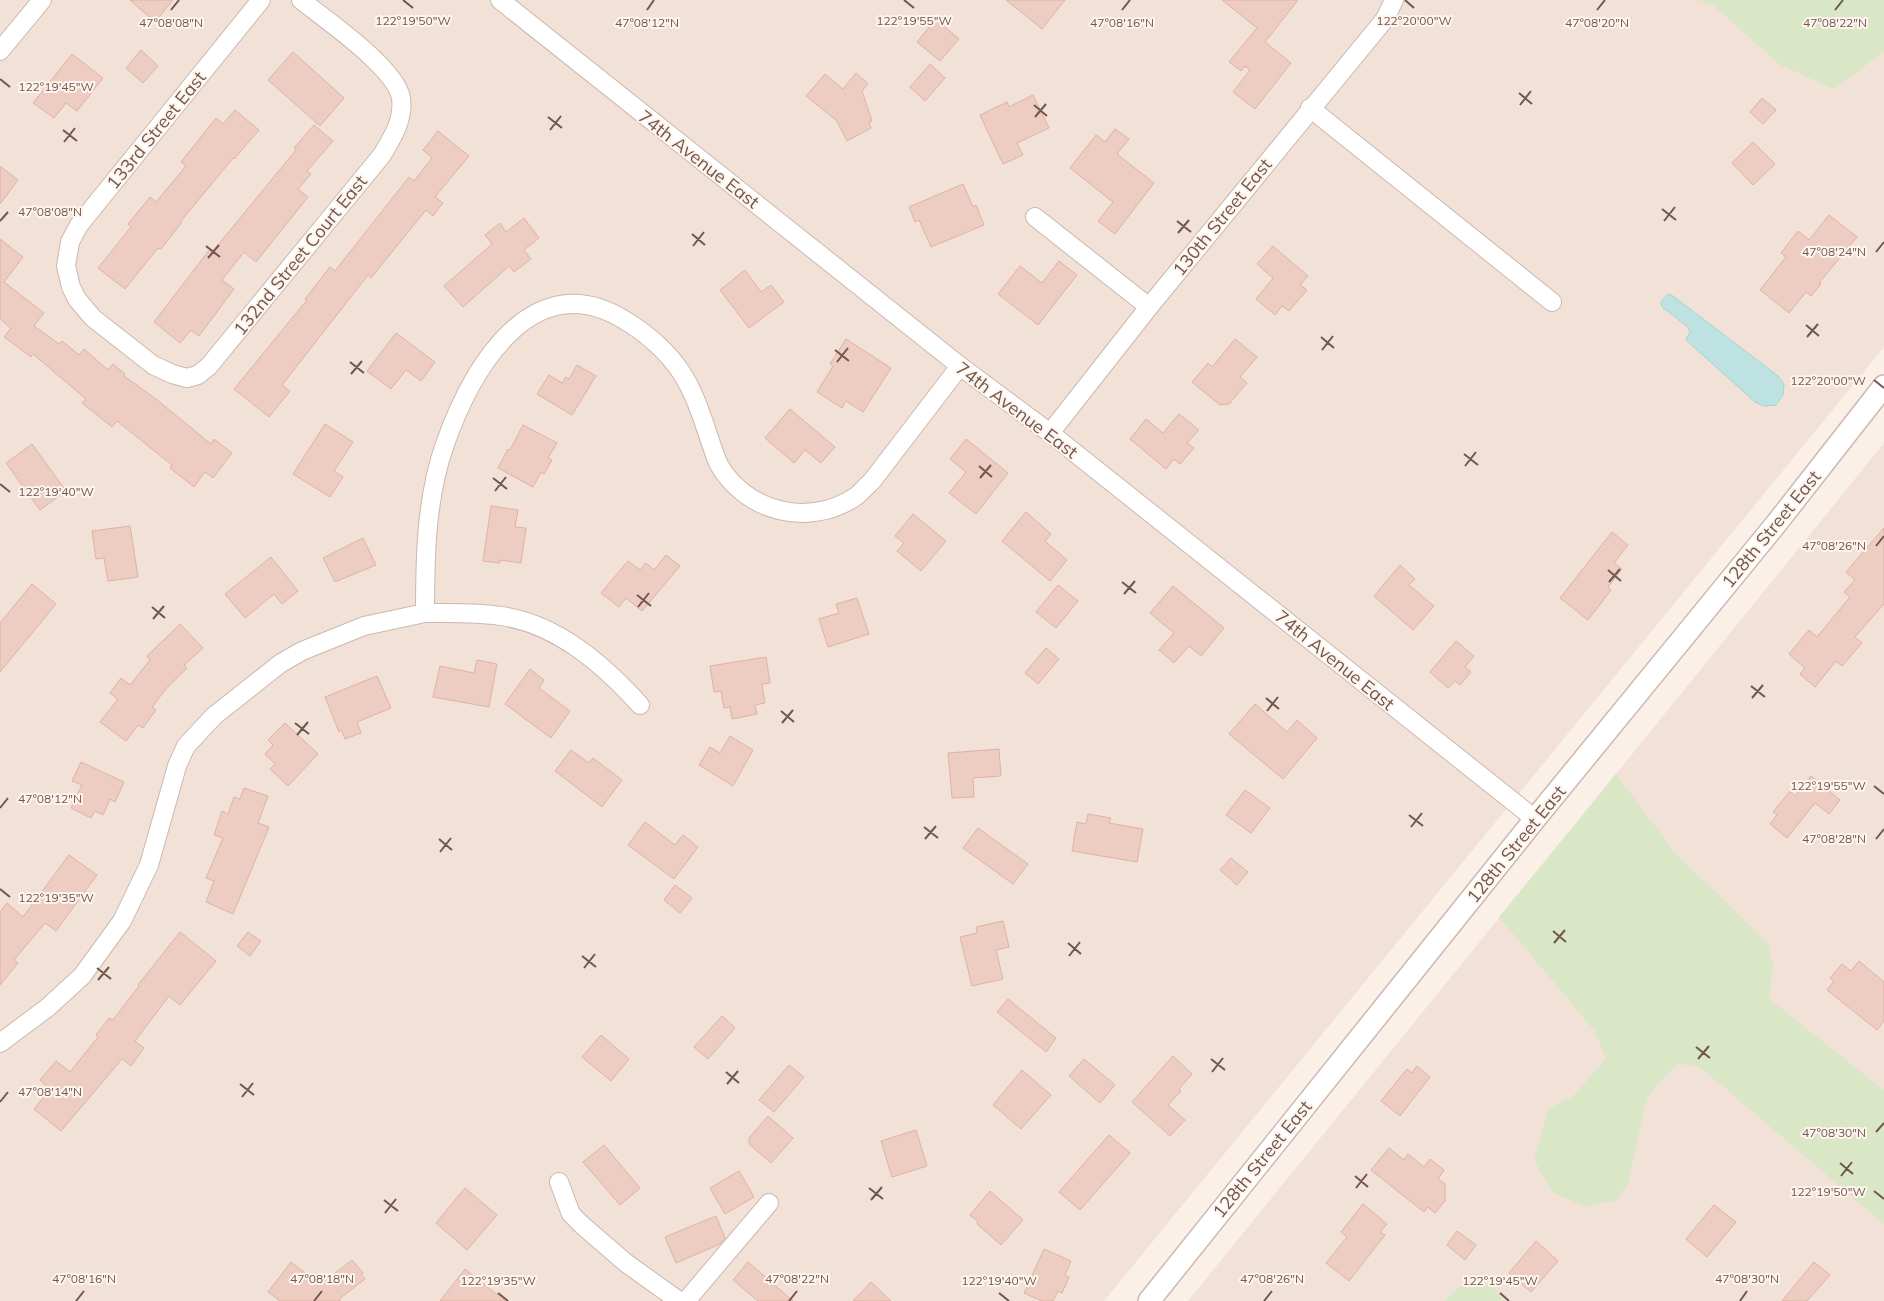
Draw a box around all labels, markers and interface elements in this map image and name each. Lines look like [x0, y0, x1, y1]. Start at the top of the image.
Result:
text: 122°19'50"W [375, 13, 451, 28]
text: 122°19'55"W [876, 13, 952, 28]
text: 122°20'00"W [1376, 13, 1452, 28]
text: 47°08'08"N [139, 15, 203, 30]
text: 47°08'12"N [615, 15, 679, 30]
text: 47°08'16"N [1090, 15, 1154, 30]
text: 47°08'20"N [1565, 15, 1629, 30]
text: 47°08'22"N [1803, 15, 1867, 30]
street label: 133rd Street East [101, 66, 211, 194]
text: 122°19'45"W [18, 79, 94, 94]
street label: 74th Avenue East [634, 105, 764, 213]
street label: 130th Street East [1167, 153, 1277, 281]
street label: 132nd Street Court East [228, 170, 372, 340]
text: 47°08'08"N [18, 204, 82, 219]
text: 47°08'24"N [1802, 244, 1866, 259]
street label: 74th Avenue East [951, 357, 1083, 463]
text: 122°20'00"W [1790, 373, 1866, 388]
street label: 128th Street East [1716, 465, 1826, 593]
text: 122°19'40"W [18, 484, 94, 499]
text: 47°08'26"N [1802, 538, 1866, 553]
street label: 74th Avenue East [1271, 605, 1399, 715]
text: 122°19'55"W [1790, 778, 1866, 793]
street label: 128th Street East [1461, 780, 1571, 908]
text: 47°08'12"N [18, 791, 82, 806]
text: 47°08'28"N [1802, 831, 1866, 846]
text: 122°19'35"W [18, 890, 94, 905]
text: 47°08'14"N [18, 1084, 82, 1099]
street label: 128th Street East [1207, 1095, 1317, 1223]
text: 47°08'30"N [1802, 1125, 1866, 1140]
text: 122°19'50"W [1790, 1184, 1866, 1199]
text: 47°08'16"N [52, 1271, 116, 1286]
text: 47°08'18"N [290, 1271, 354, 1286]
text: 47°08'22"N [765, 1271, 829, 1286]
text: 47°08'26"N [1240, 1271, 1304, 1286]
text: 47°08'30"N [1715, 1271, 1779, 1286]
text: 122°19'35"W [460, 1273, 536, 1288]
text: 122°19'40"W [961, 1273, 1037, 1288]
text: 122°19'45"W [1462, 1273, 1538, 1288]

